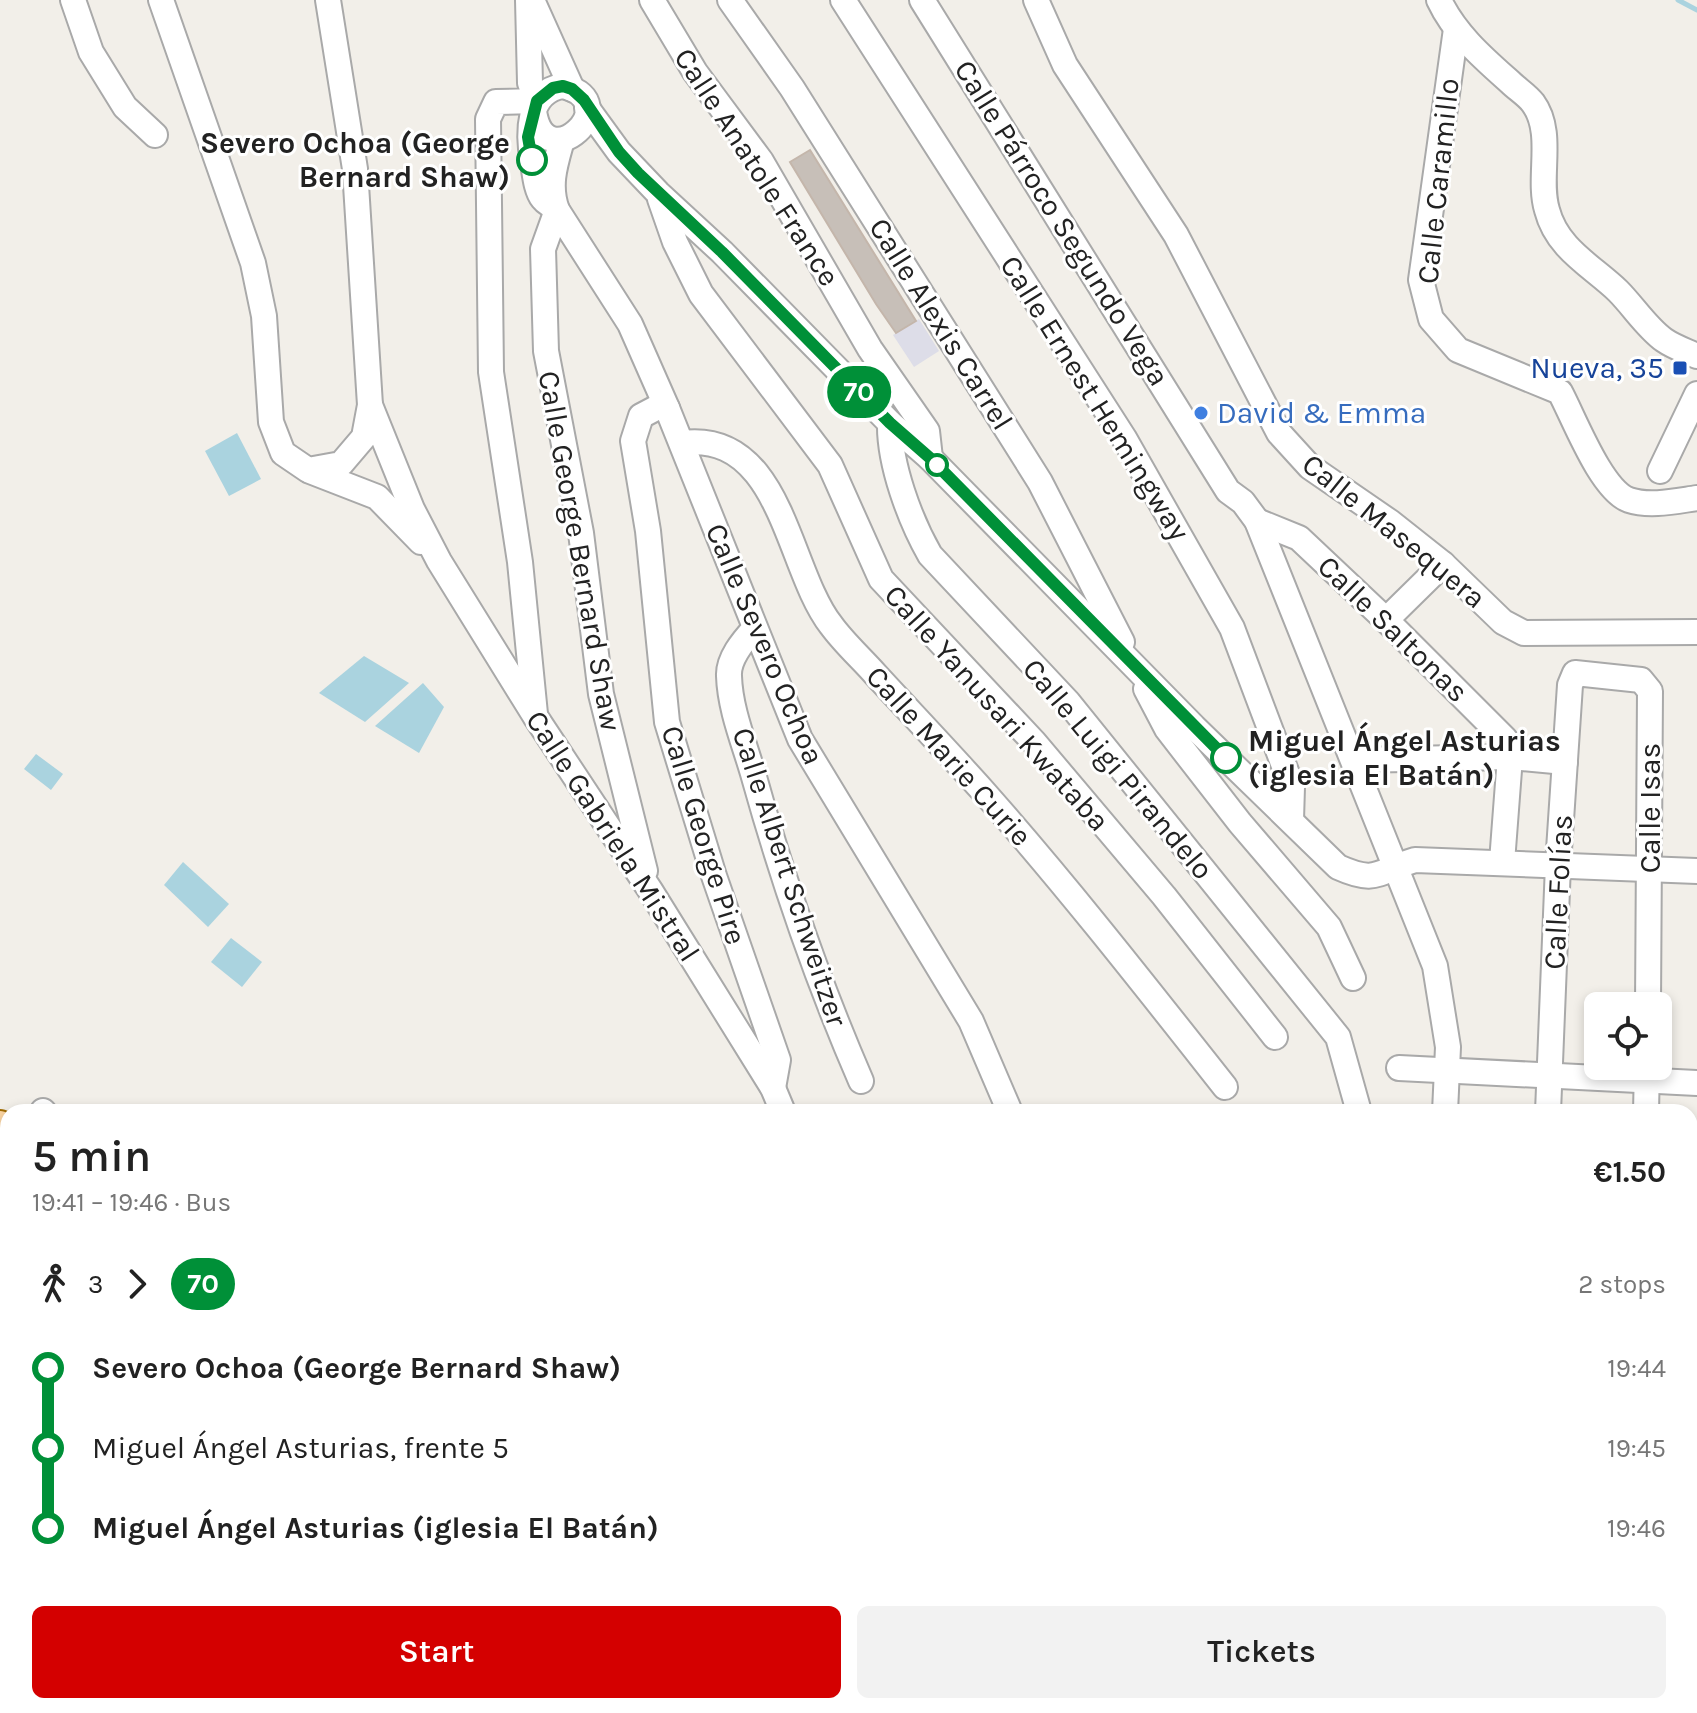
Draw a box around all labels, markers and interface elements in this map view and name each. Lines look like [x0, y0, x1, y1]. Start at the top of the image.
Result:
street label: Calle Anatole France [667, 41, 847, 293]
street label: Calle Párroco Segundo Vega [947, 53, 1177, 393]
street label: Calle Caramillo [1409, 76, 1467, 286]
place label: Severo Ochoa (George Bernard Shaw) [200, 125, 510, 195]
marker: Severo Ochoa (George Bernard Shaw) [517, 145, 547, 175]
street label: Calle Alexis Carrel [861, 211, 1021, 437]
street label: Calle Ernest Hemingway [992, 249, 1198, 547]
place label: Nueva, 35 [1530, 350, 1664, 386]
marker: Nueva, 35 [1671, 359, 1689, 377]
line badge: 70 [823, 366, 895, 418]
street label: Calle George Bernard Shaw [531, 368, 629, 734]
text: 70 [843, 375, 875, 408]
place label: David & Emma [1217, 395, 1426, 431]
marker: David & Emma [1192, 404, 1210, 422]
street label: Calle Masequera [1295, 446, 1493, 616]
unlabelled marker [926, 454, 948, 476]
street label: Calle Severo Ochoa [698, 518, 832, 770]
street label: Calle Saltonas [1310, 548, 1476, 710]
street label: Calle Yanusari Kwataba [877, 577, 1117, 839]
street label: Calle Luigi Pirandelo [1015, 651, 1221, 887]
street label: Calle Marie Curie [859, 658, 1039, 854]
street label: Calle Gabriela Mistral [518, 704, 708, 968]
street label: Calle George Pire [654, 721, 754, 949]
place label: Miguel Ángel Asturias (iglesia El Batán) [1248, 721, 1561, 793]
street label: Calle Albert Schweitzer [725, 723, 855, 1031]
marker: Miguel Ángel Asturias (iglesia El Batán) [1211, 743, 1241, 773]
street label: Calle Isas [1632, 743, 1668, 873]
street label: Calle Folías [1536, 814, 1580, 970]
map controls [1584, 992, 1672, 1080]
button: locate [1584, 992, 1672, 1080]
text: 5 min [32, 1131, 151, 1182]
text: €1.50 [1593, 1154, 1666, 1190]
text: 19:41 – 19:46 · Bus [32, 1187, 231, 1218]
icon: walk [32, 1262, 76, 1306]
icon: forward [115, 1262, 159, 1306]
text: 70 [187, 1267, 219, 1300]
text: 3 [88, 1269, 103, 1300]
text: 2 stops [1578, 1269, 1666, 1300]
text: Severo Ochoa (George Bernard Shaw) [92, 1350, 621, 1386]
text: 19:44 [1607, 1353, 1666, 1384]
text: Miguel Ángel Asturias, frente 5 [92, 1430, 509, 1466]
text: 19:45 [1607, 1433, 1666, 1464]
text: Miguel Ángel Asturias (iglesia El Batán) [92, 1510, 659, 1546]
text: 19:46 [1607, 1513, 1666, 1544]
button: Start [32, 1606, 841, 1698]
button: Tickets [857, 1606, 1666, 1698]

